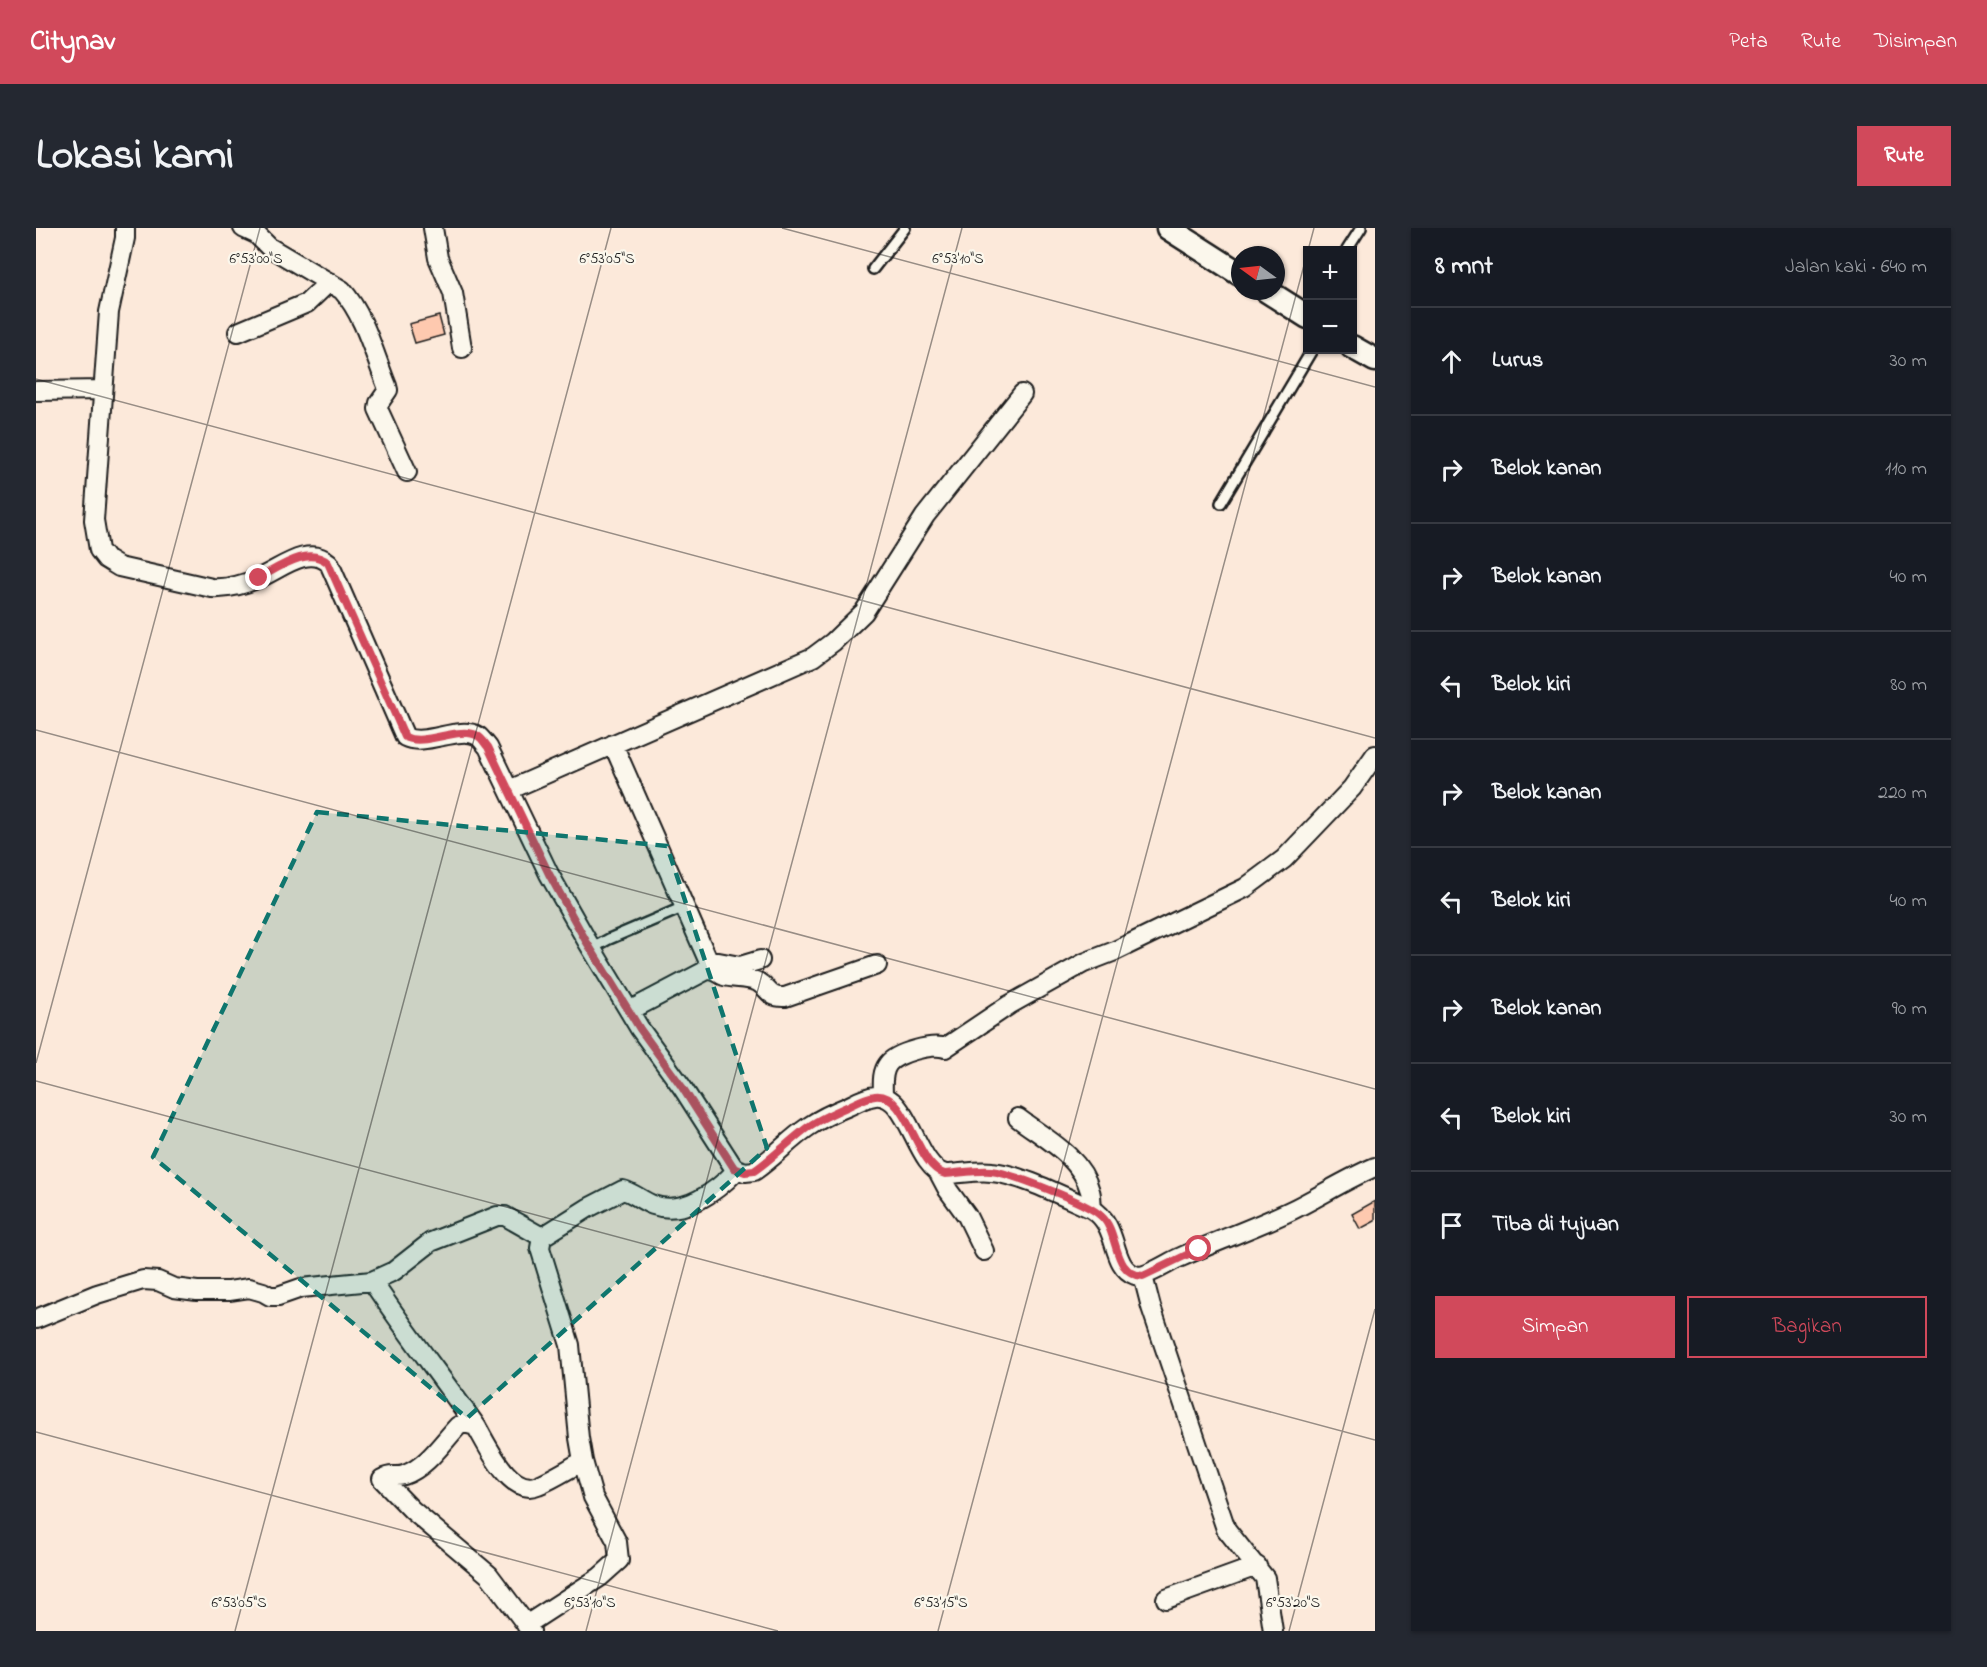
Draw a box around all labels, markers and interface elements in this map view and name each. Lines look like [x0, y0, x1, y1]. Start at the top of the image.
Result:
text: Citynav [30, 22, 115, 63]
text: Peta [1729, 27, 1768, 57]
text: Rute [1801, 27, 1841, 57]
text: Disimpan [1874, 27, 1957, 57]
text: Lokasi kami [36, 126, 234, 187]
button: Rute [1857, 126, 1951, 186]
north arrow [1231, 246, 1285, 300]
map controls [1303, 246, 1357, 354]
button: + [1303, 246, 1357, 300]
text: 6°53'00"S [229, 248, 283, 270]
text: 6°53'05"S [579, 248, 635, 270]
text: 6°53'10"S [932, 248, 984, 270]
text: 8 mnt [1435, 248, 1493, 286]
text: Jalan kaki · 640 m [1785, 253, 1927, 282]
button: − [1303, 300, 1357, 354]
icon: ahead [1435, 345, 1468, 378]
text: Lurus [1492, 345, 1543, 377]
text: 30 m [1890, 347, 1927, 376]
icon: right [1435, 453, 1468, 486]
text: Belok kanan [1492, 453, 1601, 485]
text: 110 m [1885, 455, 1927, 484]
icon: right [1435, 561, 1468, 594]
text: Belok kanan [1492, 561, 1601, 593]
text: 40 m [1890, 563, 1927, 592]
route end [245, 564, 271, 590]
icon: left [1435, 669, 1468, 702]
text: Belok kiri [1492, 669, 1571, 701]
text: 80 m [1890, 671, 1927, 700]
icon: right [1435, 777, 1468, 810]
text: Belok kanan [1492, 777, 1601, 809]
text: 220 m [1878, 779, 1927, 808]
icon: left [1435, 885, 1468, 918]
text: Belok kiri [1492, 885, 1571, 917]
text: 40 m [1890, 887, 1927, 916]
icon: right [1435, 993, 1468, 1026]
text: Belok kanan [1492, 993, 1601, 1025]
text: 90 m [1892, 995, 1927, 1024]
icon: left [1435, 1101, 1468, 1134]
text: Belok kiri [1492, 1101, 1571, 1133]
text: 30 m [1890, 1103, 1927, 1132]
icon: arrive [1435, 1209, 1468, 1242]
text: Tiba di tujuan [1492, 1209, 1619, 1241]
route start [1185, 1235, 1211, 1261]
button: Simpan [1435, 1296, 1675, 1358]
button: Bagikan [1687, 1296, 1927, 1358]
text: 6°53'05"S [211, 1592, 267, 1614]
text: 6°53'10"S [564, 1592, 616, 1614]
text: 6°53'15"S [914, 1592, 968, 1614]
text: 6°53'20"S [1266, 1592, 1320, 1614]

